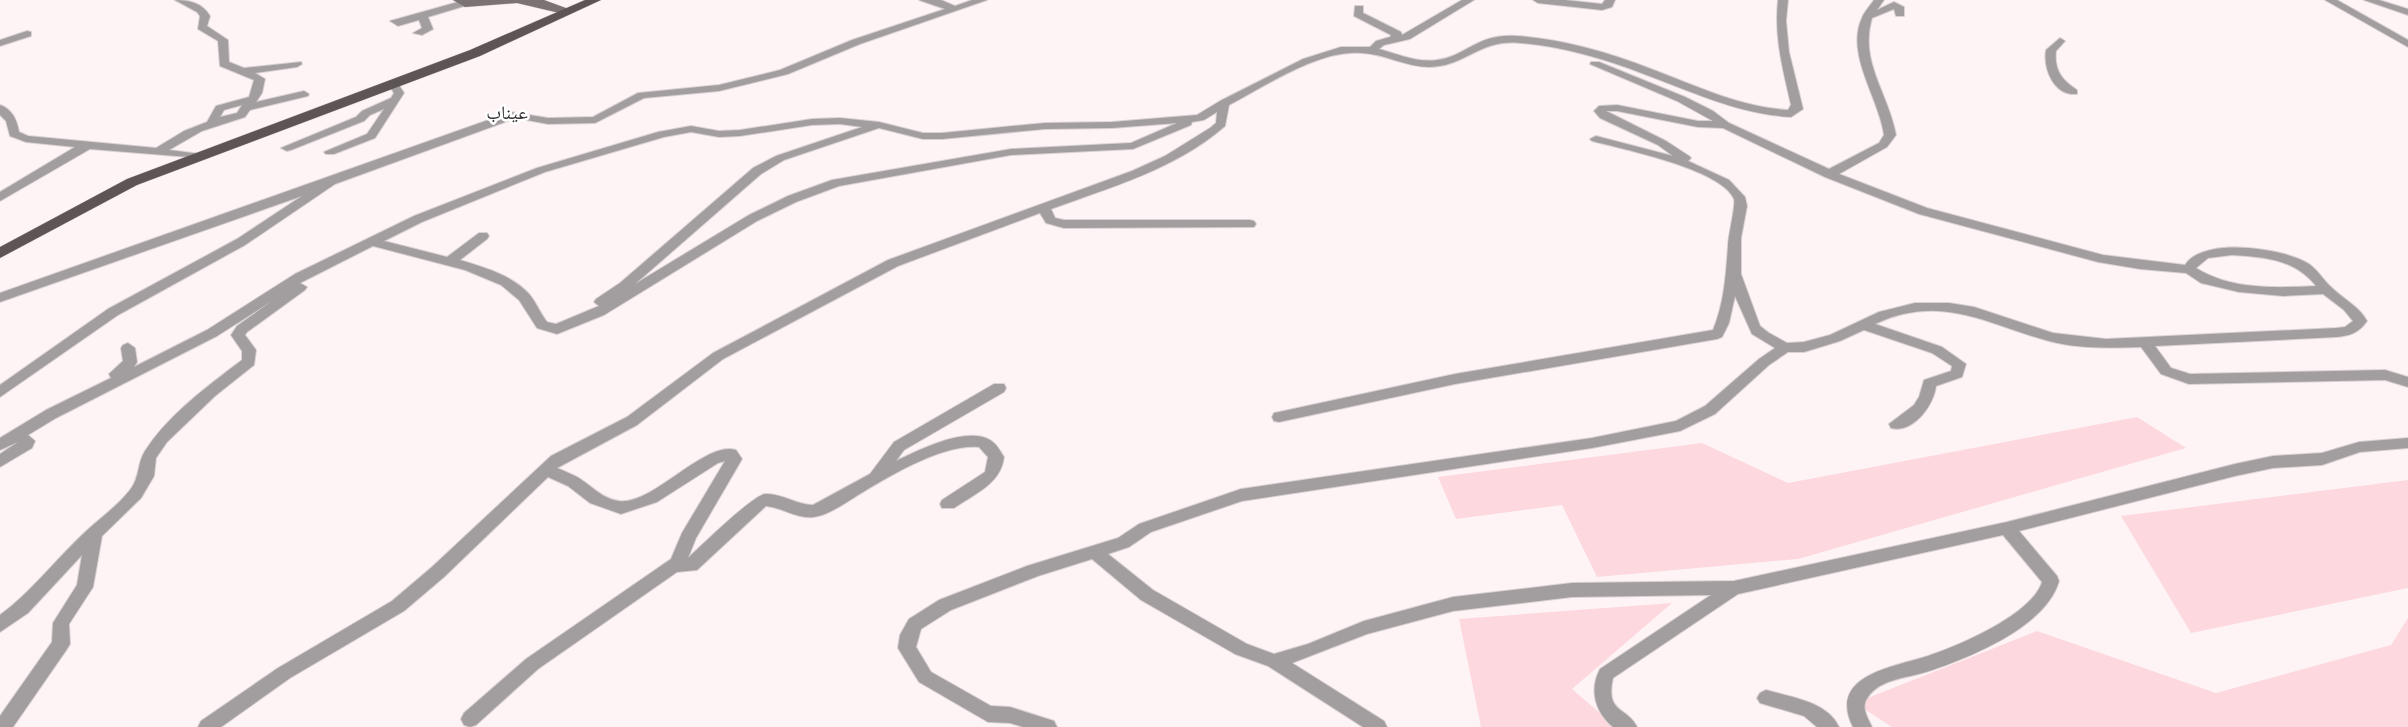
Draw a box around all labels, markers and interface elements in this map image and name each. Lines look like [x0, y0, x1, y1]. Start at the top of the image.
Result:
district label: عيناب [486, 100, 528, 123]

